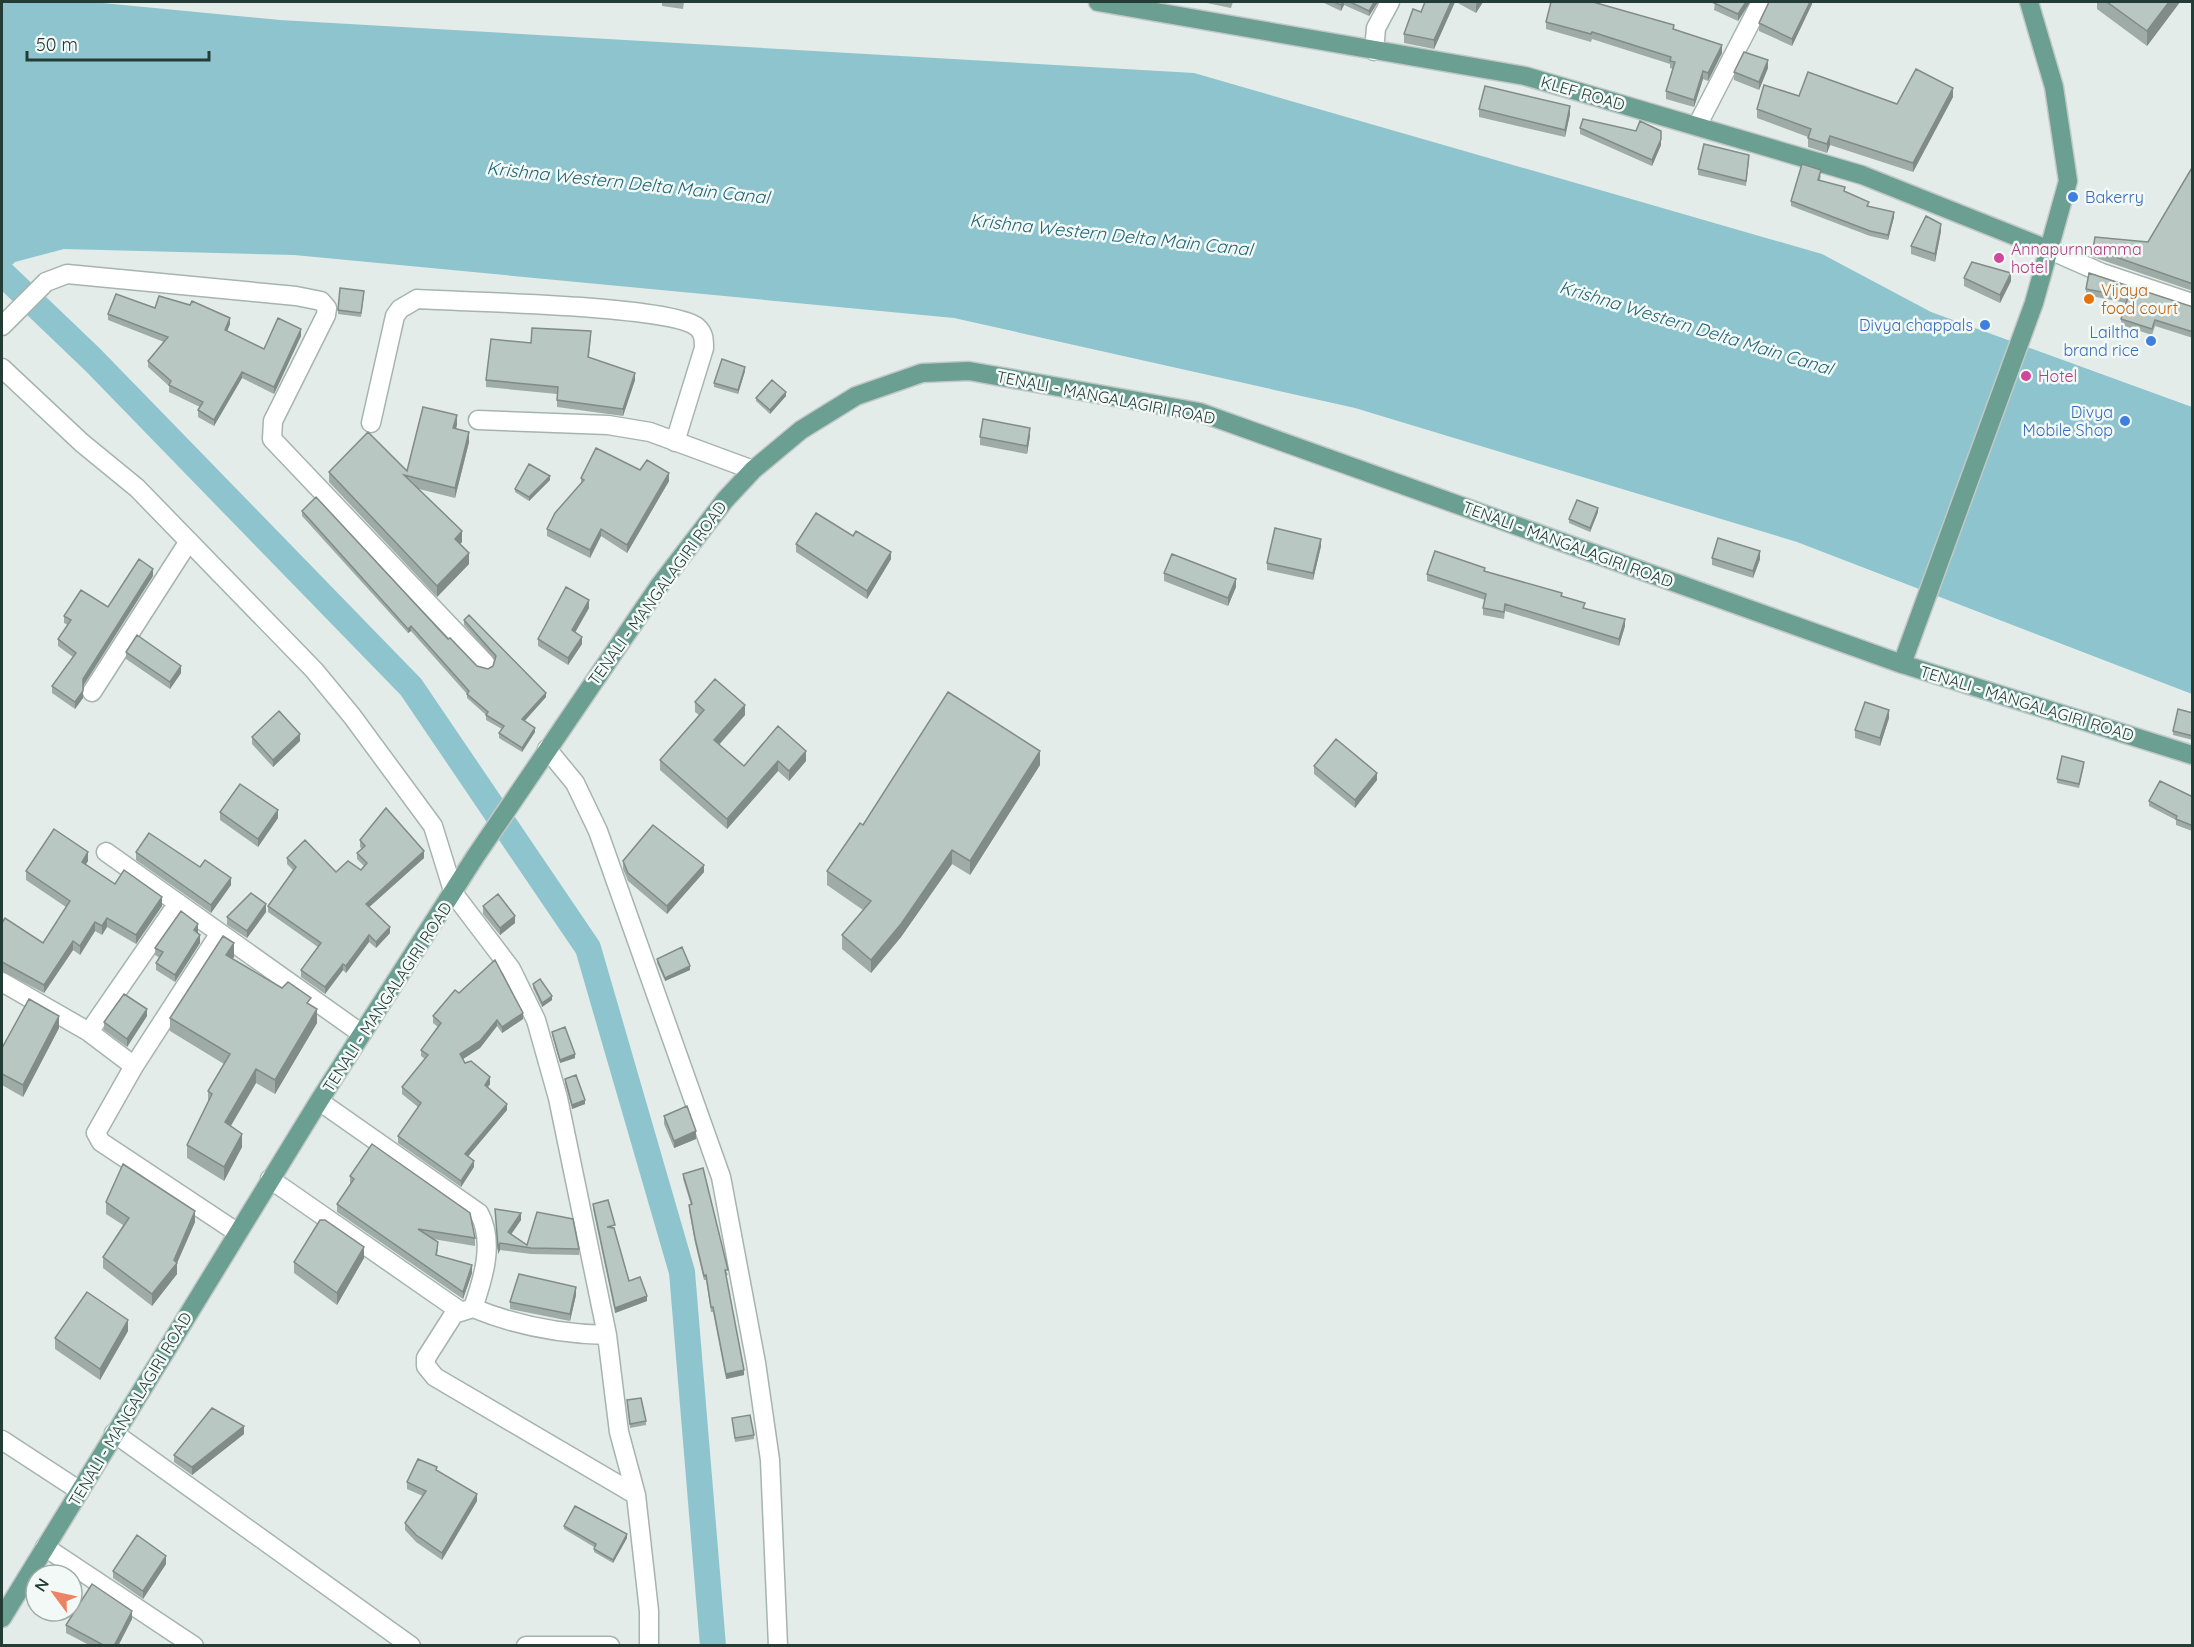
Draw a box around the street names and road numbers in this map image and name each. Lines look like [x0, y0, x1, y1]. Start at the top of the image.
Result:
street label: KLEF ROAD [1539, 71, 1627, 115]
street label: TENALI - MANGALAGIRI ROAD [995, 366, 1217, 428]
street label: TENALI - MANGALAGIRI ROAD [584, 497, 730, 689]
street label: TENALI - MANGALAGIRI ROAD [1460, 497, 1676, 591]
street label: TENALI - MANGALAGIRI ROAD [1918, 661, 2136, 745]
street label: TENALI - MANGALAGIRI ROAD [318, 898, 456, 1096]
street label: TENALI - MANGALAGIRI ROAD [64, 1308, 196, 1510]

